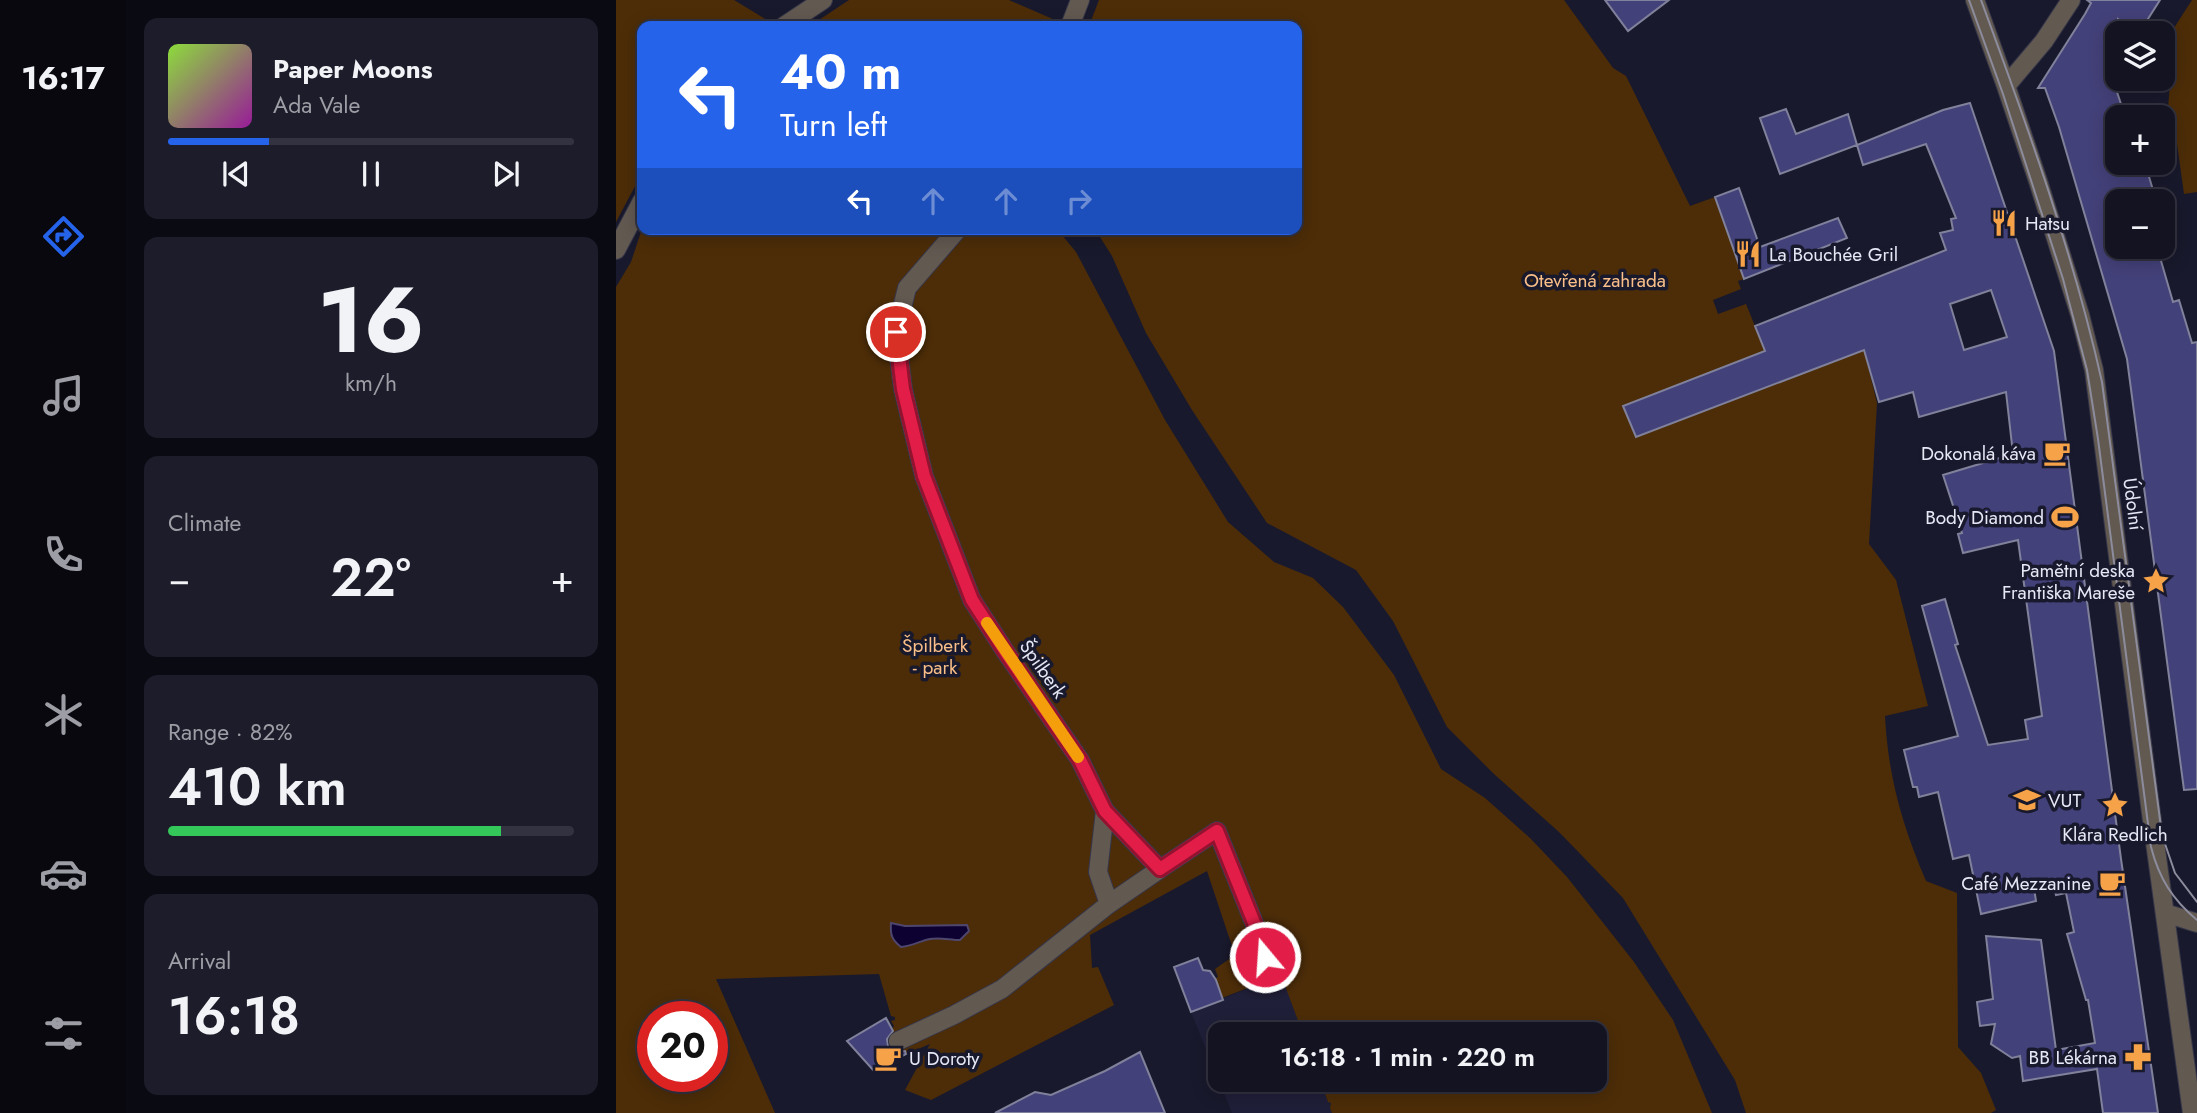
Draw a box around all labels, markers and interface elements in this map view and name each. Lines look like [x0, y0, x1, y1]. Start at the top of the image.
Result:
map controls [2105, 21, 2175, 259]
button: layers [2105, 21, 2175, 91]
text: 40 m [780, 37, 902, 107]
icon: left [665, 49, 756, 140]
text: Paper Moons [273, 50, 433, 88]
text: 16:17 [21, 55, 105, 101]
text: Ada Vale [273, 88, 360, 122]
text: Turn left [780, 102, 887, 148]
button: + [2105, 105, 2175, 175]
icon: previous [217, 155, 255, 193]
icon: pause [352, 155, 390, 193]
icon: next [487, 155, 525, 193]
icon: left [841, 182, 879, 220]
icon: ahead [914, 182, 952, 220]
icon: ahead [987, 182, 1025, 220]
icon: right [1060, 182, 1098, 220]
button: − [2105, 189, 2175, 259]
restaurant icon: Hatsu [1989, 208, 2019, 238]
place label: Hatsu [2025, 210, 2070, 237]
icon: directions [39, 212, 88, 261]
restaurant icon: La Bouchée Gril [1733, 239, 1763, 269]
place label: La Bouchée Gril [1769, 241, 1898, 268]
text: 16 [317, 255, 425, 386]
park label: Otevřená zahrada [1524, 267, 1666, 294]
pin [866, 302, 926, 362]
icon: arrive [877, 313, 915, 351]
text: km/h [345, 366, 397, 400]
icon: music [39, 371, 88, 420]
cafe icon: Dokonalá káva [2042, 438, 2072, 468]
place label: Dokonalá káva [1921, 440, 2036, 467]
street label: Údolní [2116, 476, 2150, 533]
sports icon: Body Diamond [2050, 502, 2080, 532]
place label: Body Diamond [1925, 504, 2044, 531]
text: Climate [168, 506, 241, 540]
icon: phone [39, 530, 88, 579]
text: 22° [330, 540, 411, 616]
text: − [168, 551, 190, 606]
text: + [551, 551, 574, 606]
place label: Pamětní deska Františka Mareše [2002, 557, 2135, 606]
place icon: Pamětní deska Františka Mareše [2141, 566, 2171, 596]
park label: Špilberk - park [902, 632, 969, 681]
street label: Špilberk [1013, 634, 1073, 704]
icon: climate [39, 690, 88, 739]
text: Range · 82% [168, 715, 293, 749]
text: 410 km [168, 749, 347, 825]
school or university icon: VUT [2012, 785, 2042, 815]
place label: VUT [2048, 787, 2081, 814]
place icon: Klára Redlich [2100, 790, 2130, 820]
place label: Klára Redlich [2062, 821, 2168, 848]
icon: car [39, 849, 88, 898]
cafe icon: Café Mezzanine [2097, 868, 2127, 898]
place label: Café Mezzanine [1961, 870, 2091, 897]
position arrow [1228, 920, 1302, 994]
text: Arrival [168, 944, 231, 978]
text: 16:18 [168, 978, 300, 1054]
speed limit sign: 20 [637, 1001, 728, 1092]
icon: filters [39, 1009, 88, 1058]
text: 16:18 · 1 min · 220 m [1280, 1038, 1535, 1076]
pharmacy icon: BB Lékárna [2123, 1042, 2153, 1072]
cafe icon: U Doroty [873, 1043, 903, 1073]
place label: BB Lékárna [2029, 1044, 2117, 1071]
place label: U Doroty [909, 1045, 980, 1072]

